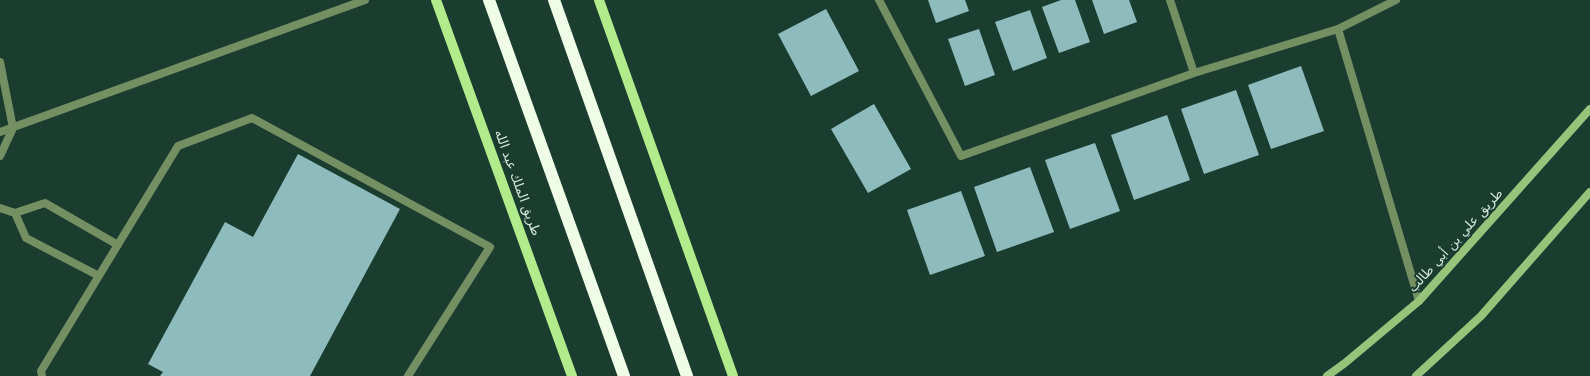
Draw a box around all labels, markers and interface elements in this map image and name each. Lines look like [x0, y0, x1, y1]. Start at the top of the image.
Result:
street label: طريق الملك عبد الله [491, 128, 543, 238]
street label: طريق علي بن أبي طالب [1405, 186, 1507, 296]

